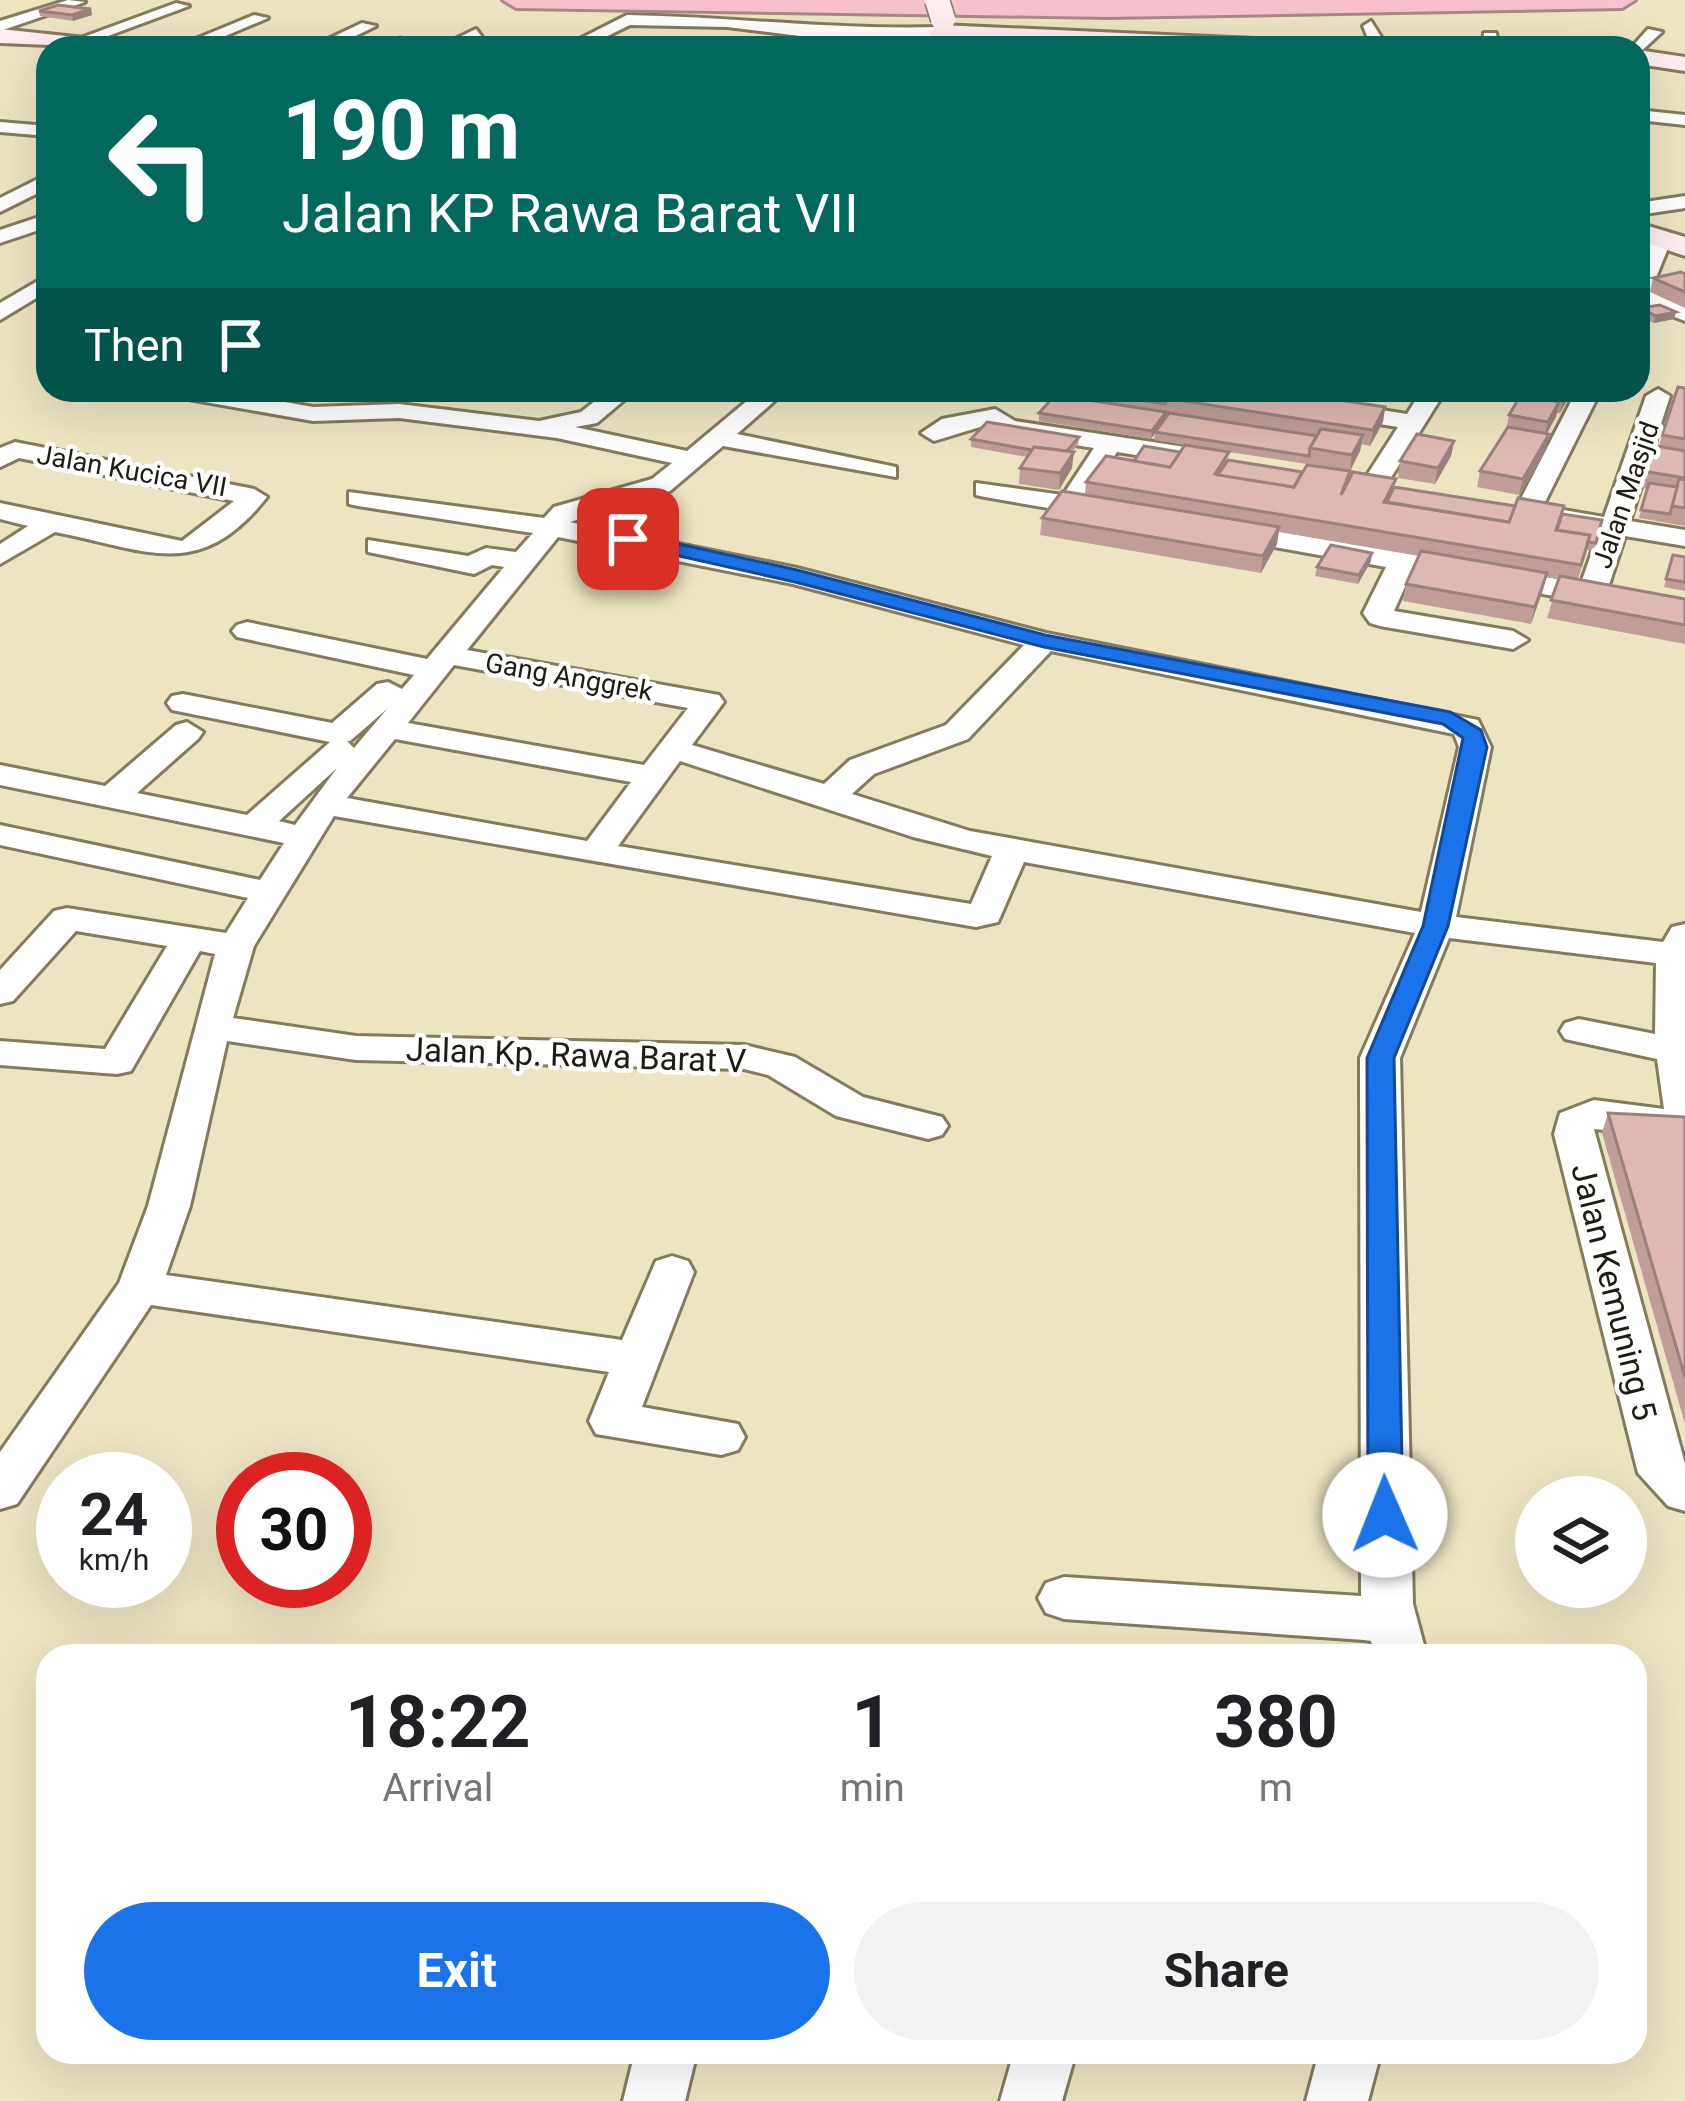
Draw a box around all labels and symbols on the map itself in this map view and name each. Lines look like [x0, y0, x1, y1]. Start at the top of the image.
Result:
street label: Jalan Masjid [1586, 418, 1666, 572]
street label: Jalan Kucica VII [35, 439, 229, 503]
pin [577, 488, 679, 590]
street label: Gang Anggrek [483, 647, 656, 708]
street label: Jalan Kp. Rawa Barat V [405, 1030, 747, 1080]
street label: Jalan Kemuning 5 [1563, 1160, 1665, 1424]
speed limit sign: 30 [216, 1452, 372, 1608]
position arrow [1322, 1452, 1448, 1578]

